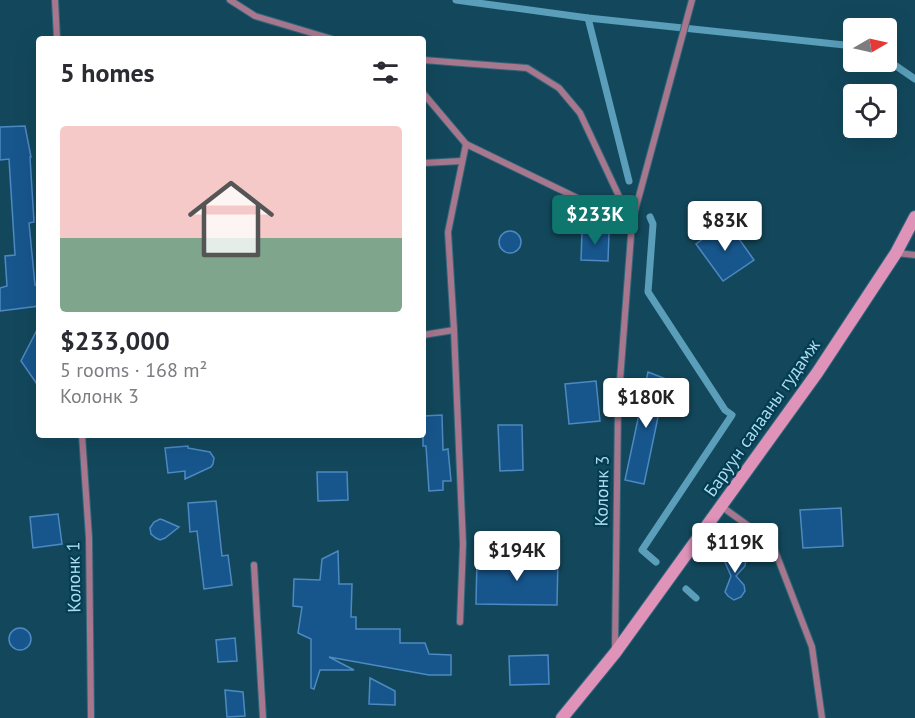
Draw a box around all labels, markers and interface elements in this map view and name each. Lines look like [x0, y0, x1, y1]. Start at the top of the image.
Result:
north arrow [843, 18, 897, 72]
map controls [843, 18, 897, 138]
text: 5 homes [60, 56, 155, 89]
icon: filters [369, 56, 402, 89]
button: locate [843, 84, 897, 138]
icon: home [177, 165, 285, 273]
pin: $233K [553, 195, 637, 246]
text: $233K [566, 201, 624, 227]
pin: $83K [689, 201, 761, 252]
text: $83K [702, 207, 748, 233]
text: $233,000 [60, 324, 170, 357]
street label: Баруун салааны гудамж [699, 334, 825, 501]
text: 5 rooms · 168 m² [60, 357, 207, 383]
pin: $180K [604, 378, 688, 429]
text: Колонк 3 [60, 383, 139, 409]
text: $180K [617, 384, 675, 410]
street label: Колонк 3 [589, 455, 614, 527]
pin: $119K [693, 523, 777, 574]
text: $119K [706, 529, 764, 555]
pin: $194K [475, 531, 559, 582]
text: $194K [488, 537, 546, 563]
street label: Колонк 1 [61, 541, 86, 613]

